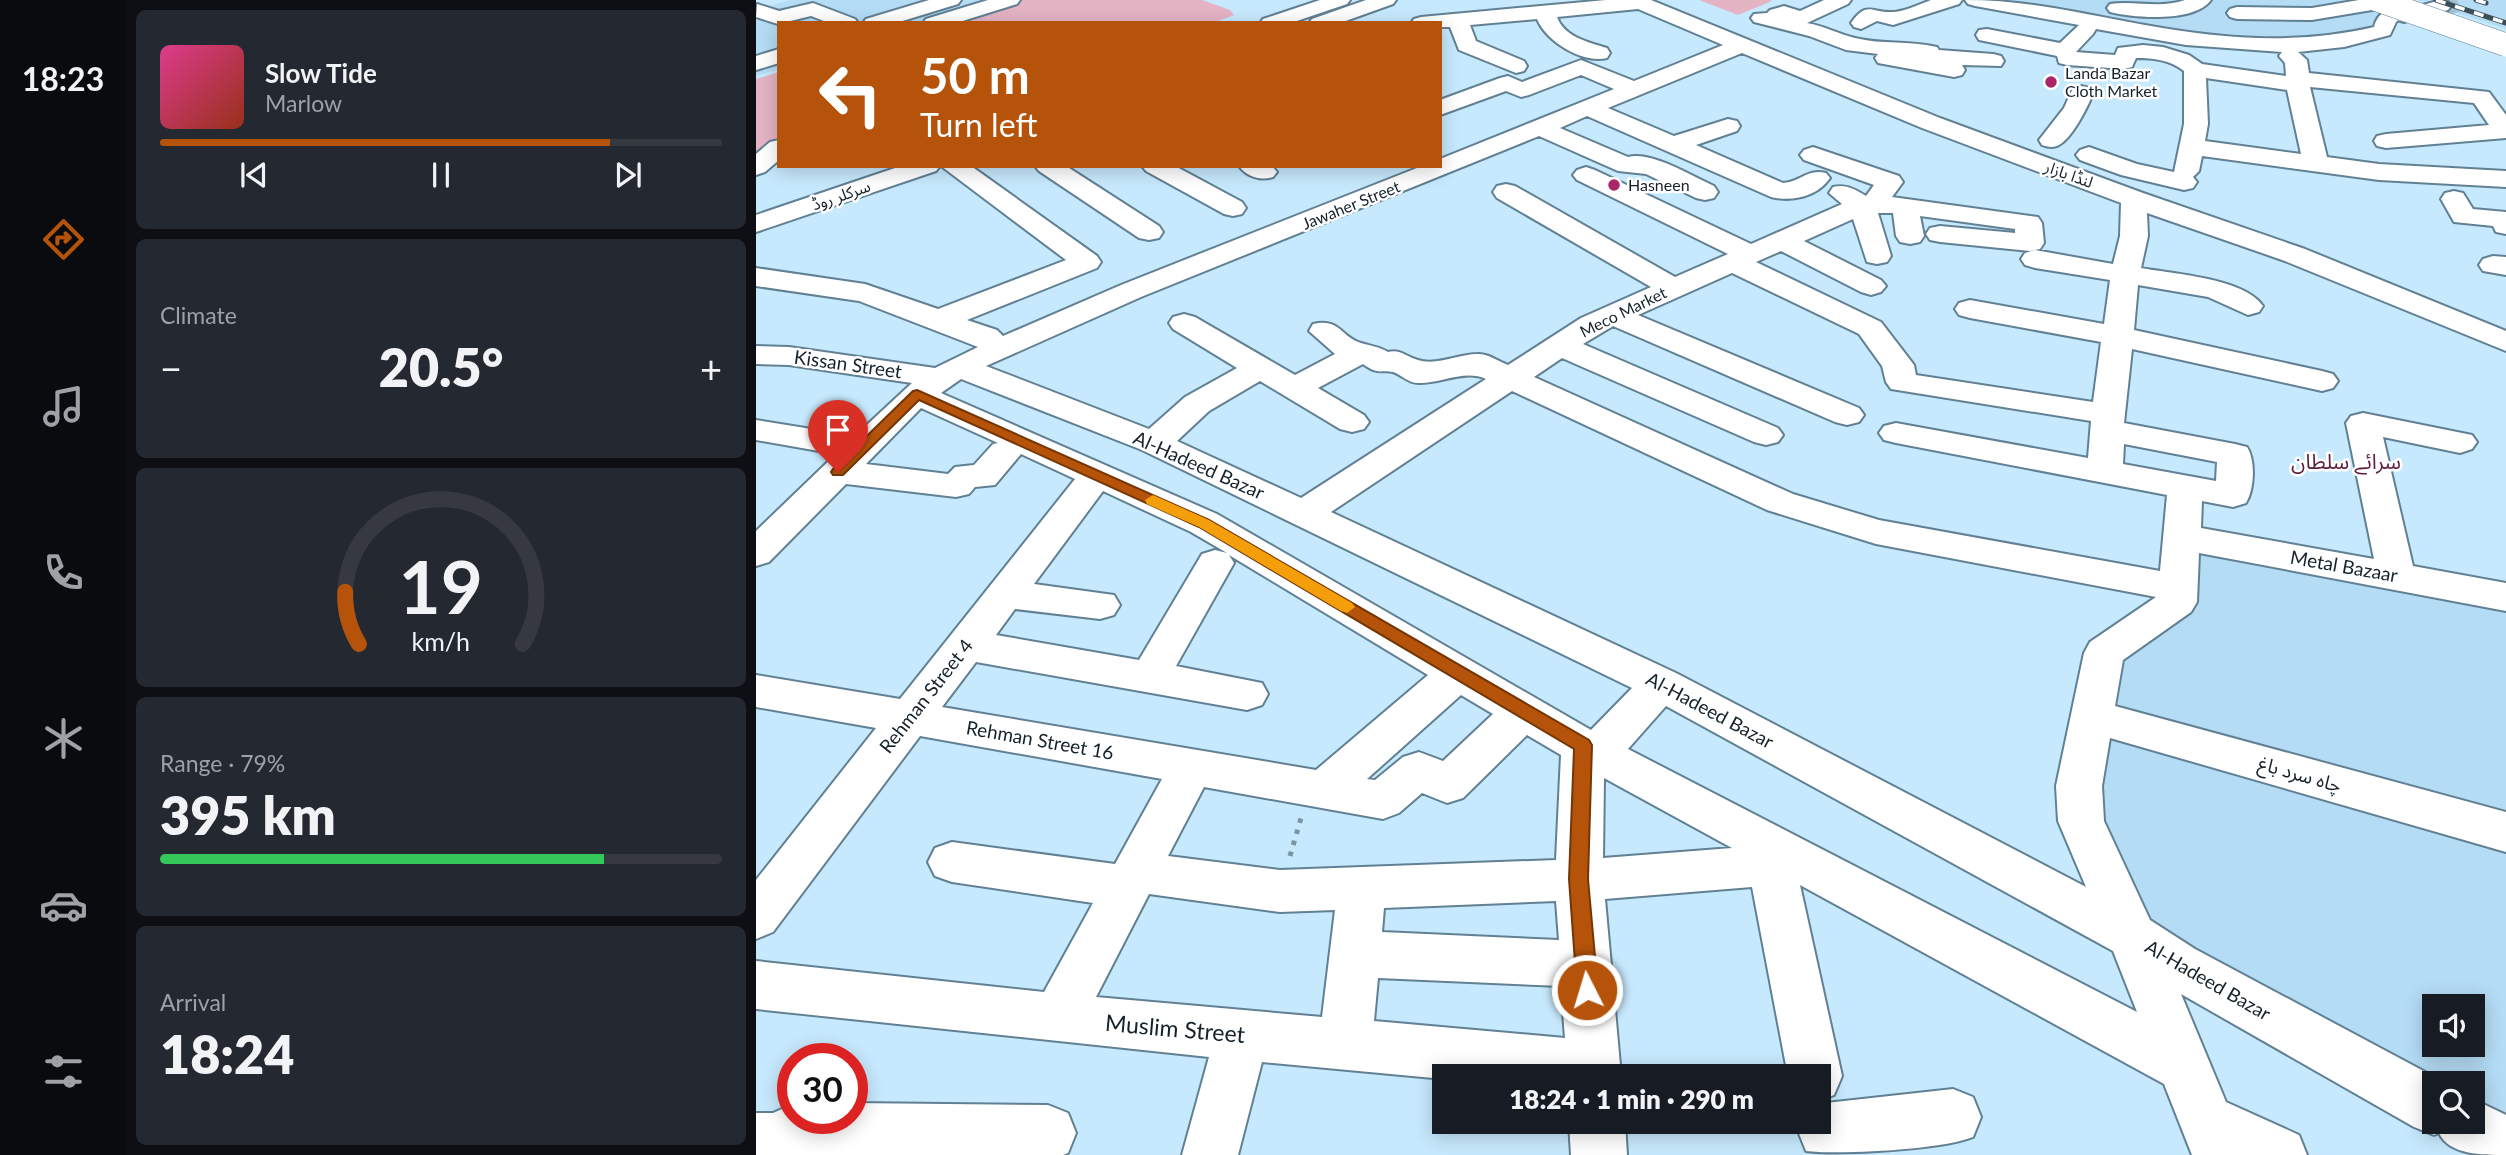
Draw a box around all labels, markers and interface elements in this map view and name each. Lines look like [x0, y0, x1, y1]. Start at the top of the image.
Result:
text: 50 m [920, 46, 1030, 104]
icon: left [805, 49, 896, 140]
text: Slow Tide [265, 57, 377, 89]
text: 18:23 [22, 59, 104, 98]
place label: Landa Bazar Cloth Market [2065, 63, 2158, 100]
marker: Landa Bazar Cloth Market [2043, 74, 2059, 90]
text: Marlow [265, 89, 342, 117]
text: Turn left [920, 105, 1037, 144]
icon: previous [235, 156, 273, 194]
icon: pause [422, 156, 460, 194]
icon: next [609, 156, 647, 194]
street label: لنڈا بازار [2041, 156, 2096, 192]
place label: Hasneen [1628, 175, 1690, 194]
street label: سرکلر روڈ [809, 176, 873, 214]
street label: Jawaher Street [1299, 176, 1403, 233]
marker: Hasneen [1606, 177, 1622, 193]
icon: directions [39, 215, 88, 264]
street label: Meco Market [1576, 282, 1669, 341]
text: Climate [160, 301, 237, 329]
text: 20.5° [379, 336, 503, 398]
text: − [160, 345, 182, 391]
text: + [700, 345, 722, 391]
street label: Kissan Street [793, 345, 904, 382]
icon: music [39, 382, 88, 431]
pin [808, 400, 868, 472]
icon: arrive [819, 411, 857, 449]
street label: Al-Hadeed Bazar [1130, 425, 1268, 504]
district label: سرائے سلطان [2291, 448, 2401, 475]
text: 19 [399, 542, 483, 630]
street label: Metal Bazaar [2288, 545, 2400, 586]
icon: phone [39, 548, 88, 597]
text: km/h [412, 625, 470, 655]
street label: Rehman Street 4 [874, 634, 977, 757]
street label: Al-Hadeed Bazar [1643, 666, 1778, 753]
icon: climate [39, 714, 88, 763]
street label: Rehman Street 16 [965, 715, 1116, 764]
text: Range · 79% [160, 749, 285, 777]
street label: چاہ سرد باغ [2255, 751, 2344, 799]
text: 395 km [160, 784, 336, 846]
icon: car [39, 881, 88, 930]
street label: Al-Hadeed Bazar [2142, 934, 2275, 1025]
position arrow [1550, 953, 1624, 1027]
text: Arrival [160, 988, 226, 1016]
map controls [2422, 994, 2485, 1134]
button: sound [2422, 994, 2485, 1057]
street label: Muslim Street [1104, 1008, 1247, 1048]
text: 18:24 [160, 1023, 294, 1085]
speed limit sign: 30 [777, 1043, 868, 1134]
icon: filters [39, 1047, 88, 1096]
button: search [2422, 1071, 2485, 1134]
text: 18:24 · 1 min · 290 m [1509, 1083, 1754, 1115]

